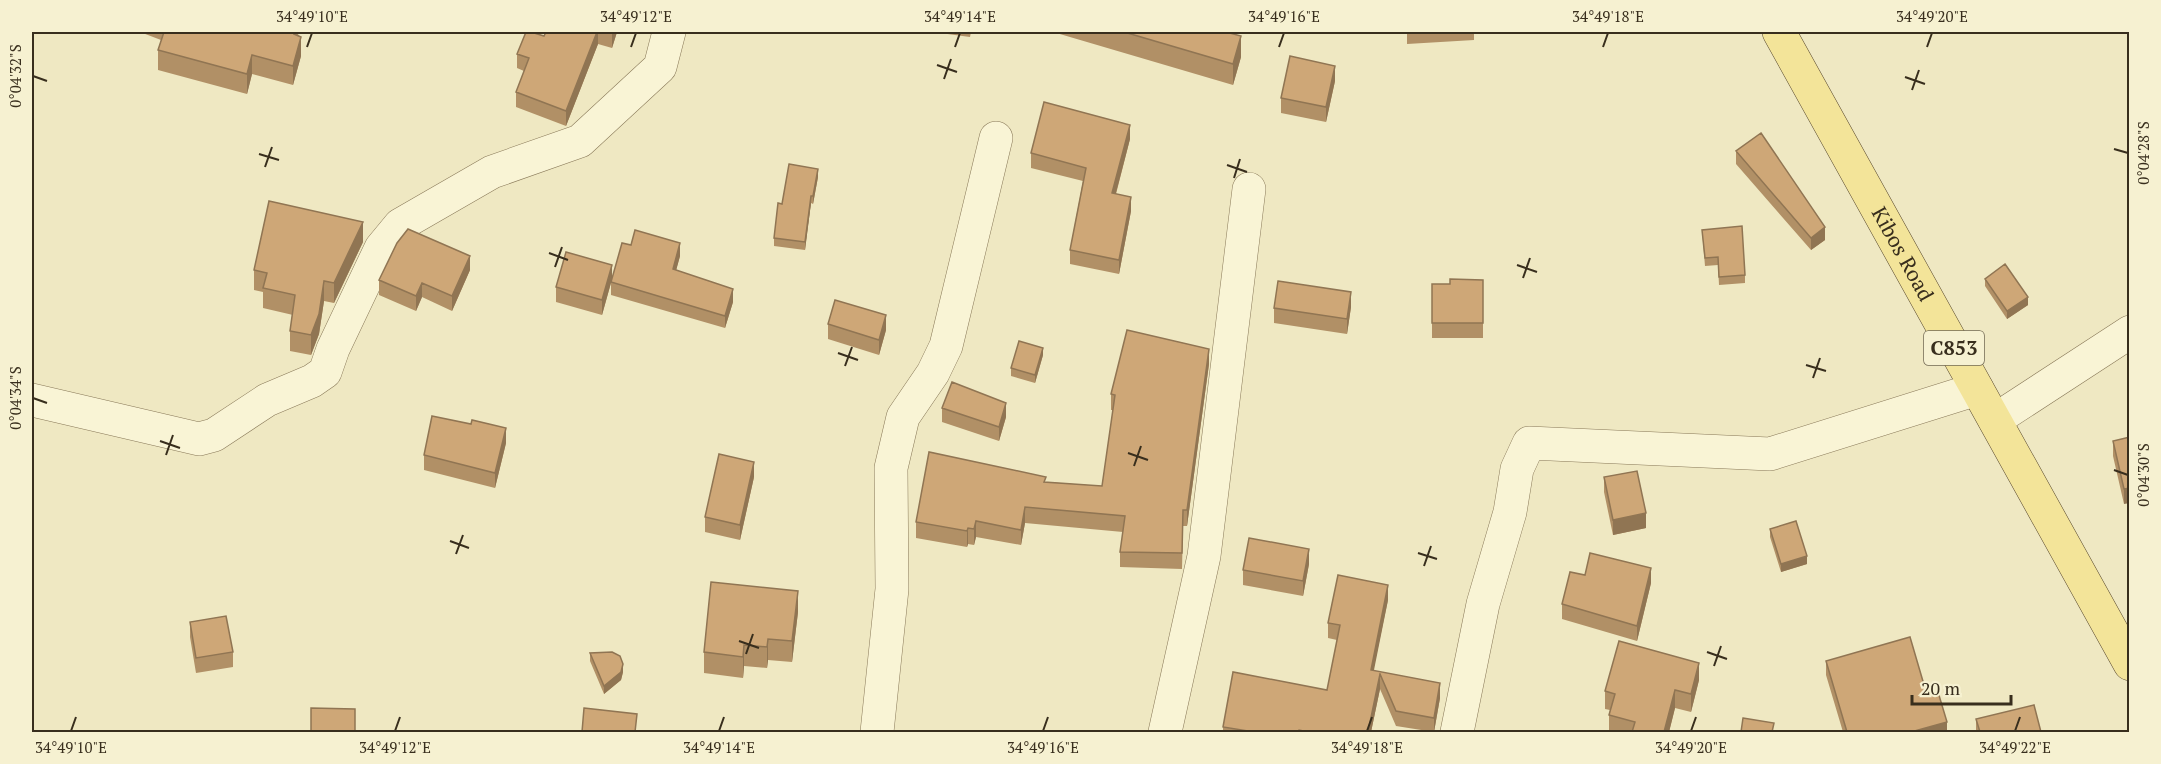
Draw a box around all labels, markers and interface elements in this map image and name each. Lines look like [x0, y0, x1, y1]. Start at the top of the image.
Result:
text: 34°49'10"E [276, 6, 348, 26]
text: 34°49'12"E [600, 6, 672, 26]
text: 34°49'14"E [924, 6, 996, 26]
text: 34°49'16"E [1248, 6, 1320, 26]
text: 34°49'18"E [1572, 6, 1644, 26]
text: 34°49'20"E [1896, 6, 1968, 26]
text: 0°04'32"S [5, 44, 25, 108]
text: 0°04'28"S [2133, 121, 2153, 185]
street label: Kibos Road [1866, 201, 1941, 306]
road number: C853 [1924, 331, 1984, 365]
text: 0°04'34"S [5, 366, 25, 430]
text: 0°04'30"S [2133, 443, 2153, 507]
scale bar [1912, 668, 2011, 706]
text: 20 m [1921, 676, 1961, 700]
text: 34°49'10"E [35, 737, 107, 757]
text: 34°49'12"E [359, 737, 431, 757]
text: 34°49'14"E [683, 737, 755, 757]
text: 34°49'16"E [1007, 737, 1079, 757]
text: 34°49'18"E [1331, 737, 1403, 757]
text: 34°49'20"E [1655, 737, 1727, 757]
text: 34°49'22"E [1979, 737, 2051, 757]

